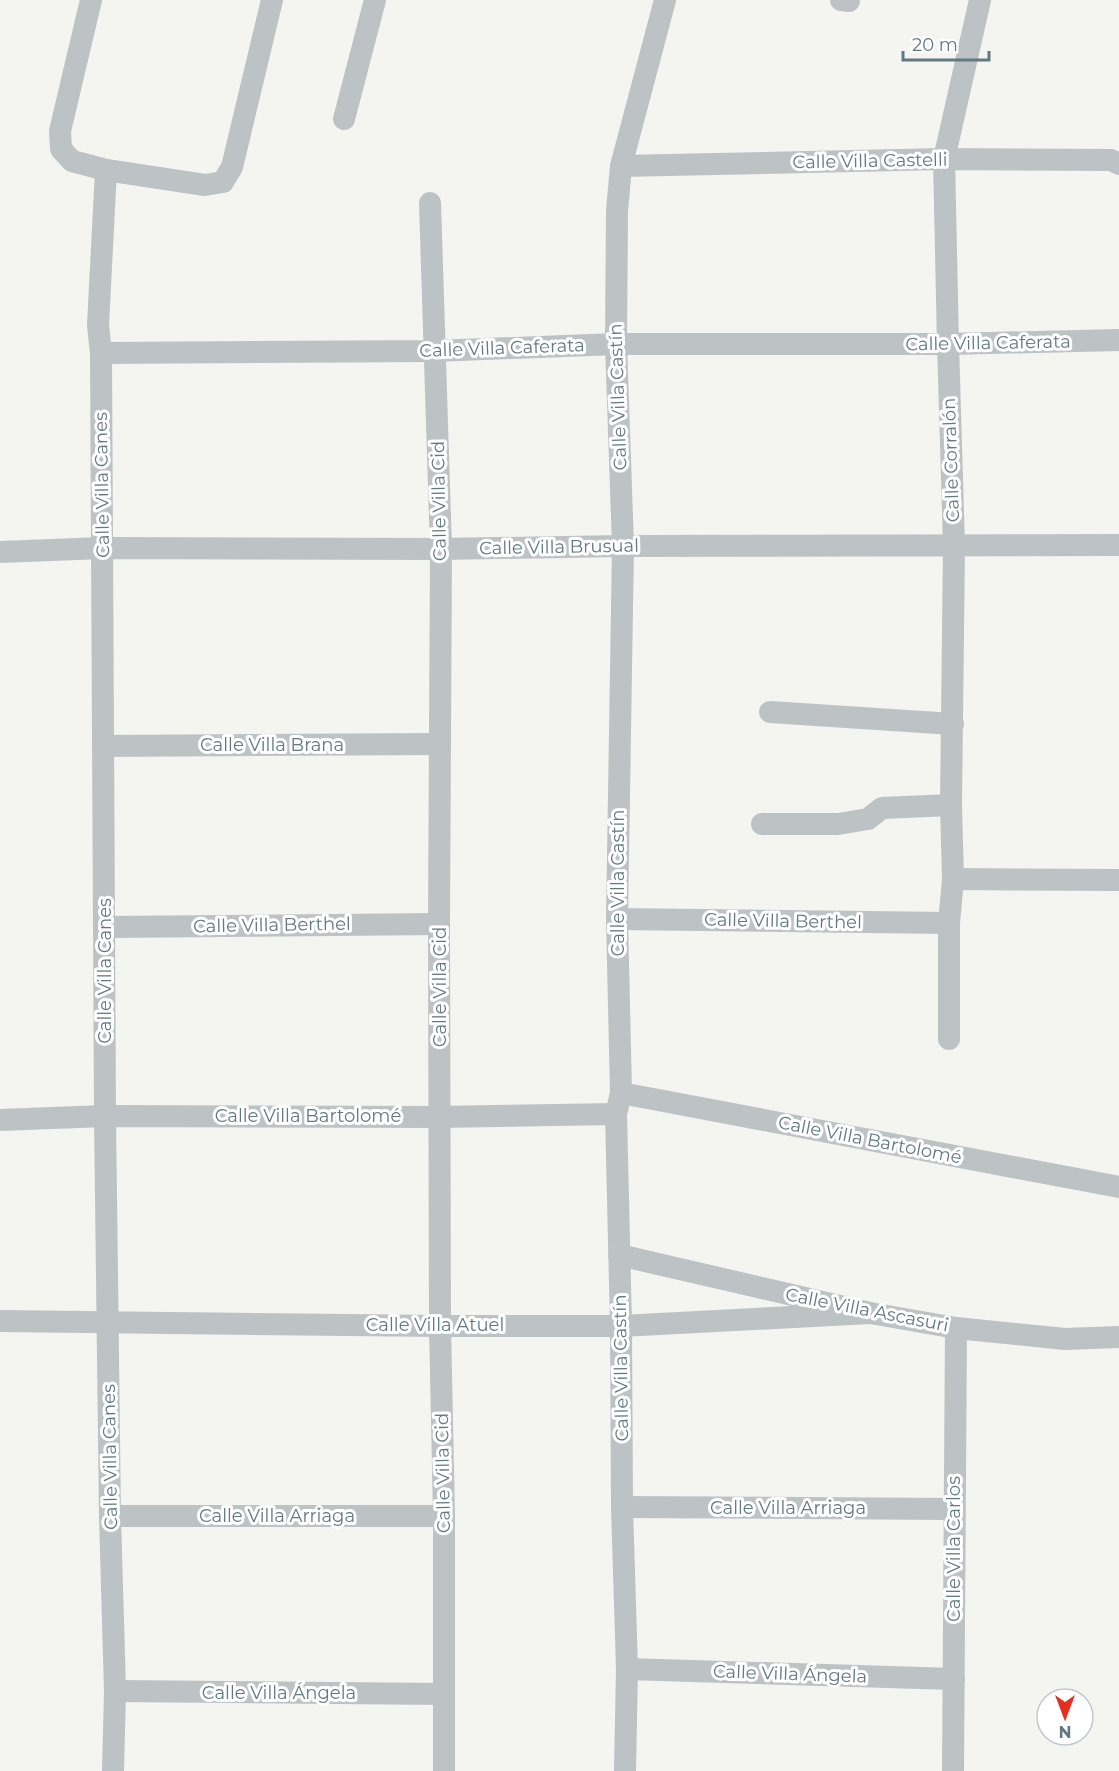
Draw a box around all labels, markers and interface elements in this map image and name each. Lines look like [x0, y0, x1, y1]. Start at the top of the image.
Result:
scale bar [903, 24, 988, 62]
text: 20 m [912, 34, 958, 56]
street label: Calle Villa Castelli [792, 149, 948, 173]
street label: Calle Villa Castín [604, 323, 632, 471]
street label: Calle Villa Caferata [905, 331, 1071, 355]
street label: Calle Villa Caferata [419, 334, 585, 362]
street label: Calle Corralón [938, 397, 964, 523]
street label: Calle Villa Canes [90, 412, 114, 558]
street label: Calle Villa Cid [427, 441, 451, 561]
street label: Calle Villa Brusual [479, 535, 639, 559]
street label: Calle Villa Brana [200, 734, 344, 756]
street label: Calle Villa Castín [607, 810, 629, 956]
street label: Calle Villa Canes [94, 898, 116, 1044]
street label: Calle Villa Berthel [704, 909, 862, 933]
street label: Calle Villa Berthel [193, 913, 351, 937]
street label: Calle Villa Cid [429, 927, 451, 1047]
street label: Calle Villa Bartolomé [215, 1105, 401, 1127]
street label: Calle Villa Bartolomé [776, 1111, 964, 1169]
street label: Calle Villa Ascasuri [784, 1283, 950, 1337]
street label: Calle Villa Castín [609, 1294, 633, 1442]
street label: Calle Villa Atuel [366, 1314, 504, 1336]
street label: Calle Villa Canes [98, 1384, 122, 1530]
street label: Calle Villa Cid [431, 1413, 455, 1533]
street label: Calle Villa Carlos [943, 1476, 965, 1622]
street label: Calle Villa Arriaga [710, 1497, 866, 1519]
street label: Calle Villa Arriaga [199, 1505, 355, 1527]
street label: Calle Villa Ángela [712, 1660, 868, 1688]
street label: Calle Villa Ángela [202, 1682, 356, 1704]
north arrow [1035, 1687, 1095, 1747]
text: N [1059, 1722, 1071, 1741]

